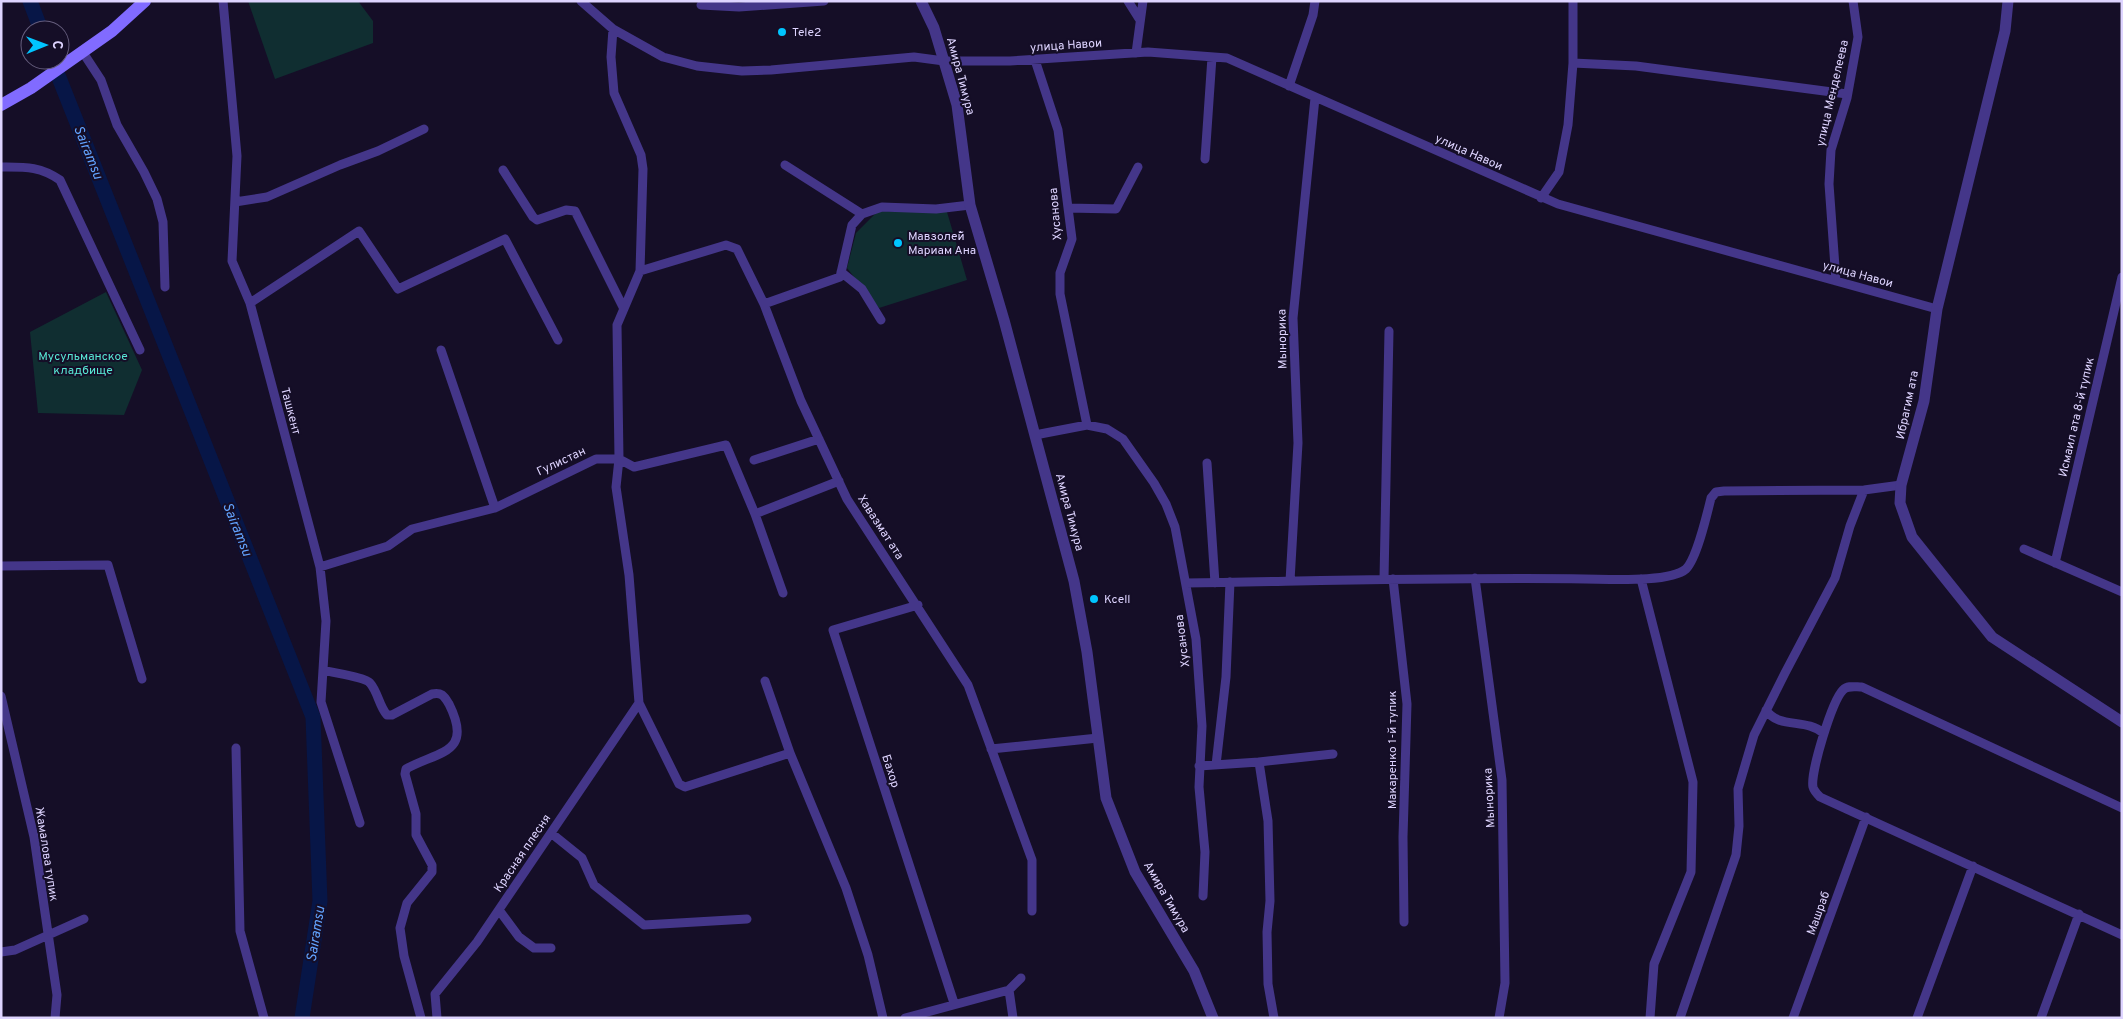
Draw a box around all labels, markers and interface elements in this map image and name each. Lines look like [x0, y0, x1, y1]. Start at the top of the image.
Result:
north arrow [20, 20, 70, 70]
place label: Tele2 [792, 25, 821, 41]
marker: Tele2 [776, 26, 788, 38]
street label: улица Навои [1029, 35, 1103, 57]
street label: Амира Тимура [942, 36, 978, 117]
street label: улица Менделеева [1813, 38, 1853, 148]
text: С [48, 40, 65, 49]
water label: Sairamsu [69, 123, 106, 182]
street label: улица Навои [1432, 131, 1505, 175]
street label: Хусанова [1046, 187, 1066, 241]
place label: Мавзоле́й Мариам Ана [908, 229, 976, 259]
marker: Мавзоле́й Мариам Ана [892, 237, 904, 249]
street label: улица Навои [1821, 258, 1895, 292]
street label: Мынорика [1274, 309, 1292, 369]
park label: Мусульманское кладбище [38, 349, 128, 379]
street label: Исмаил ата 8-й тупик [2055, 356, 2099, 479]
street label: Ибрагим ата [1893, 369, 1923, 441]
street label: Ташкент [276, 386, 304, 437]
street label: Гулистан [534, 444, 588, 480]
street label: Амира Тимура [1051, 472, 1087, 553]
street label: Хавазмат ата [853, 492, 907, 563]
water label: Sairamsu [218, 500, 255, 559]
place label: Kcell [1104, 592, 1130, 608]
marker: Kcell [1088, 593, 1100, 605]
street label: Хусанова [1172, 614, 1194, 668]
street label: Макаренко 1-й тупик [1385, 691, 1401, 809]
street label: Бахор [877, 753, 903, 790]
street label: Мынорика [1480, 768, 1500, 828]
street label: Жамалова тупик [31, 806, 61, 903]
street label: Красная плесня [491, 811, 555, 896]
street label: Амира Тимура [1139, 859, 1193, 936]
street label: Машраб [1804, 889, 1834, 937]
water label: Sairamsu [304, 905, 329, 963]

